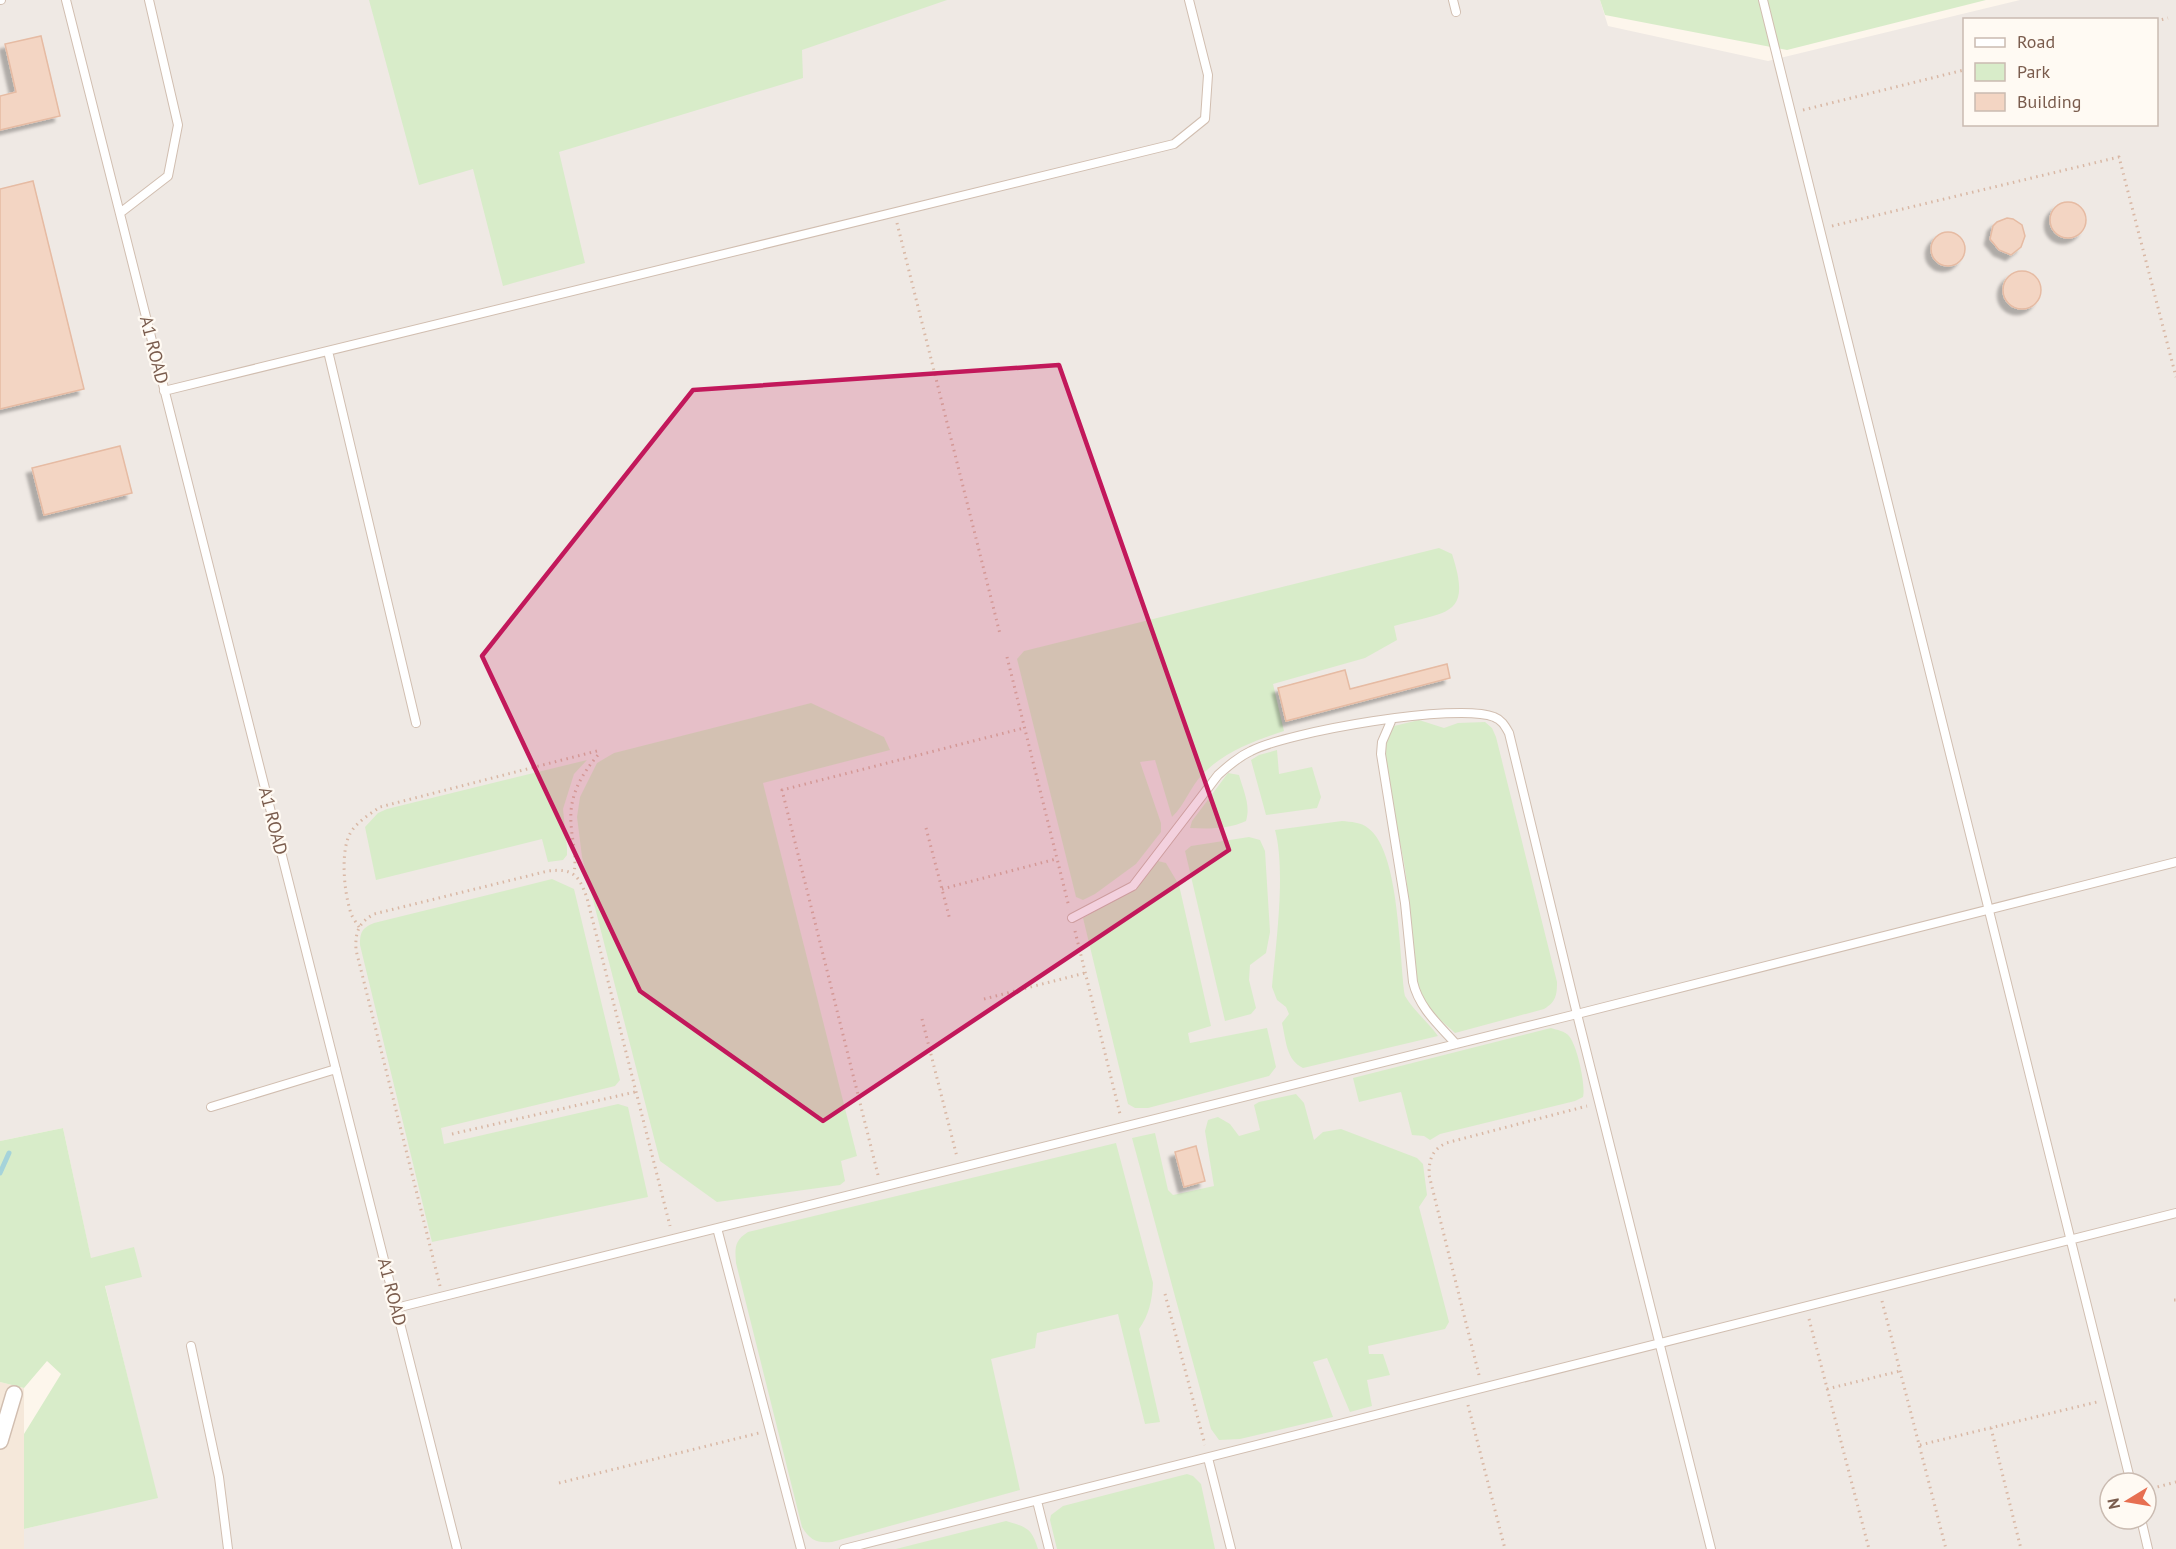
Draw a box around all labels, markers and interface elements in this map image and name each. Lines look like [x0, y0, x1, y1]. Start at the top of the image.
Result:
legend [1963, 18, 2158, 126]
text: Road [2017, 30, 2055, 53]
text: Park [2017, 60, 2050, 83]
text: Building [2017, 90, 2081, 113]
street label: A1 ROAD [135, 314, 174, 386]
street label: A1 ROAD [254, 785, 293, 857]
street label: A1 ROAD [373, 1256, 412, 1328]
north arrow [2098, 1471, 2158, 1531]
text: N [2102, 1497, 2124, 1511]

